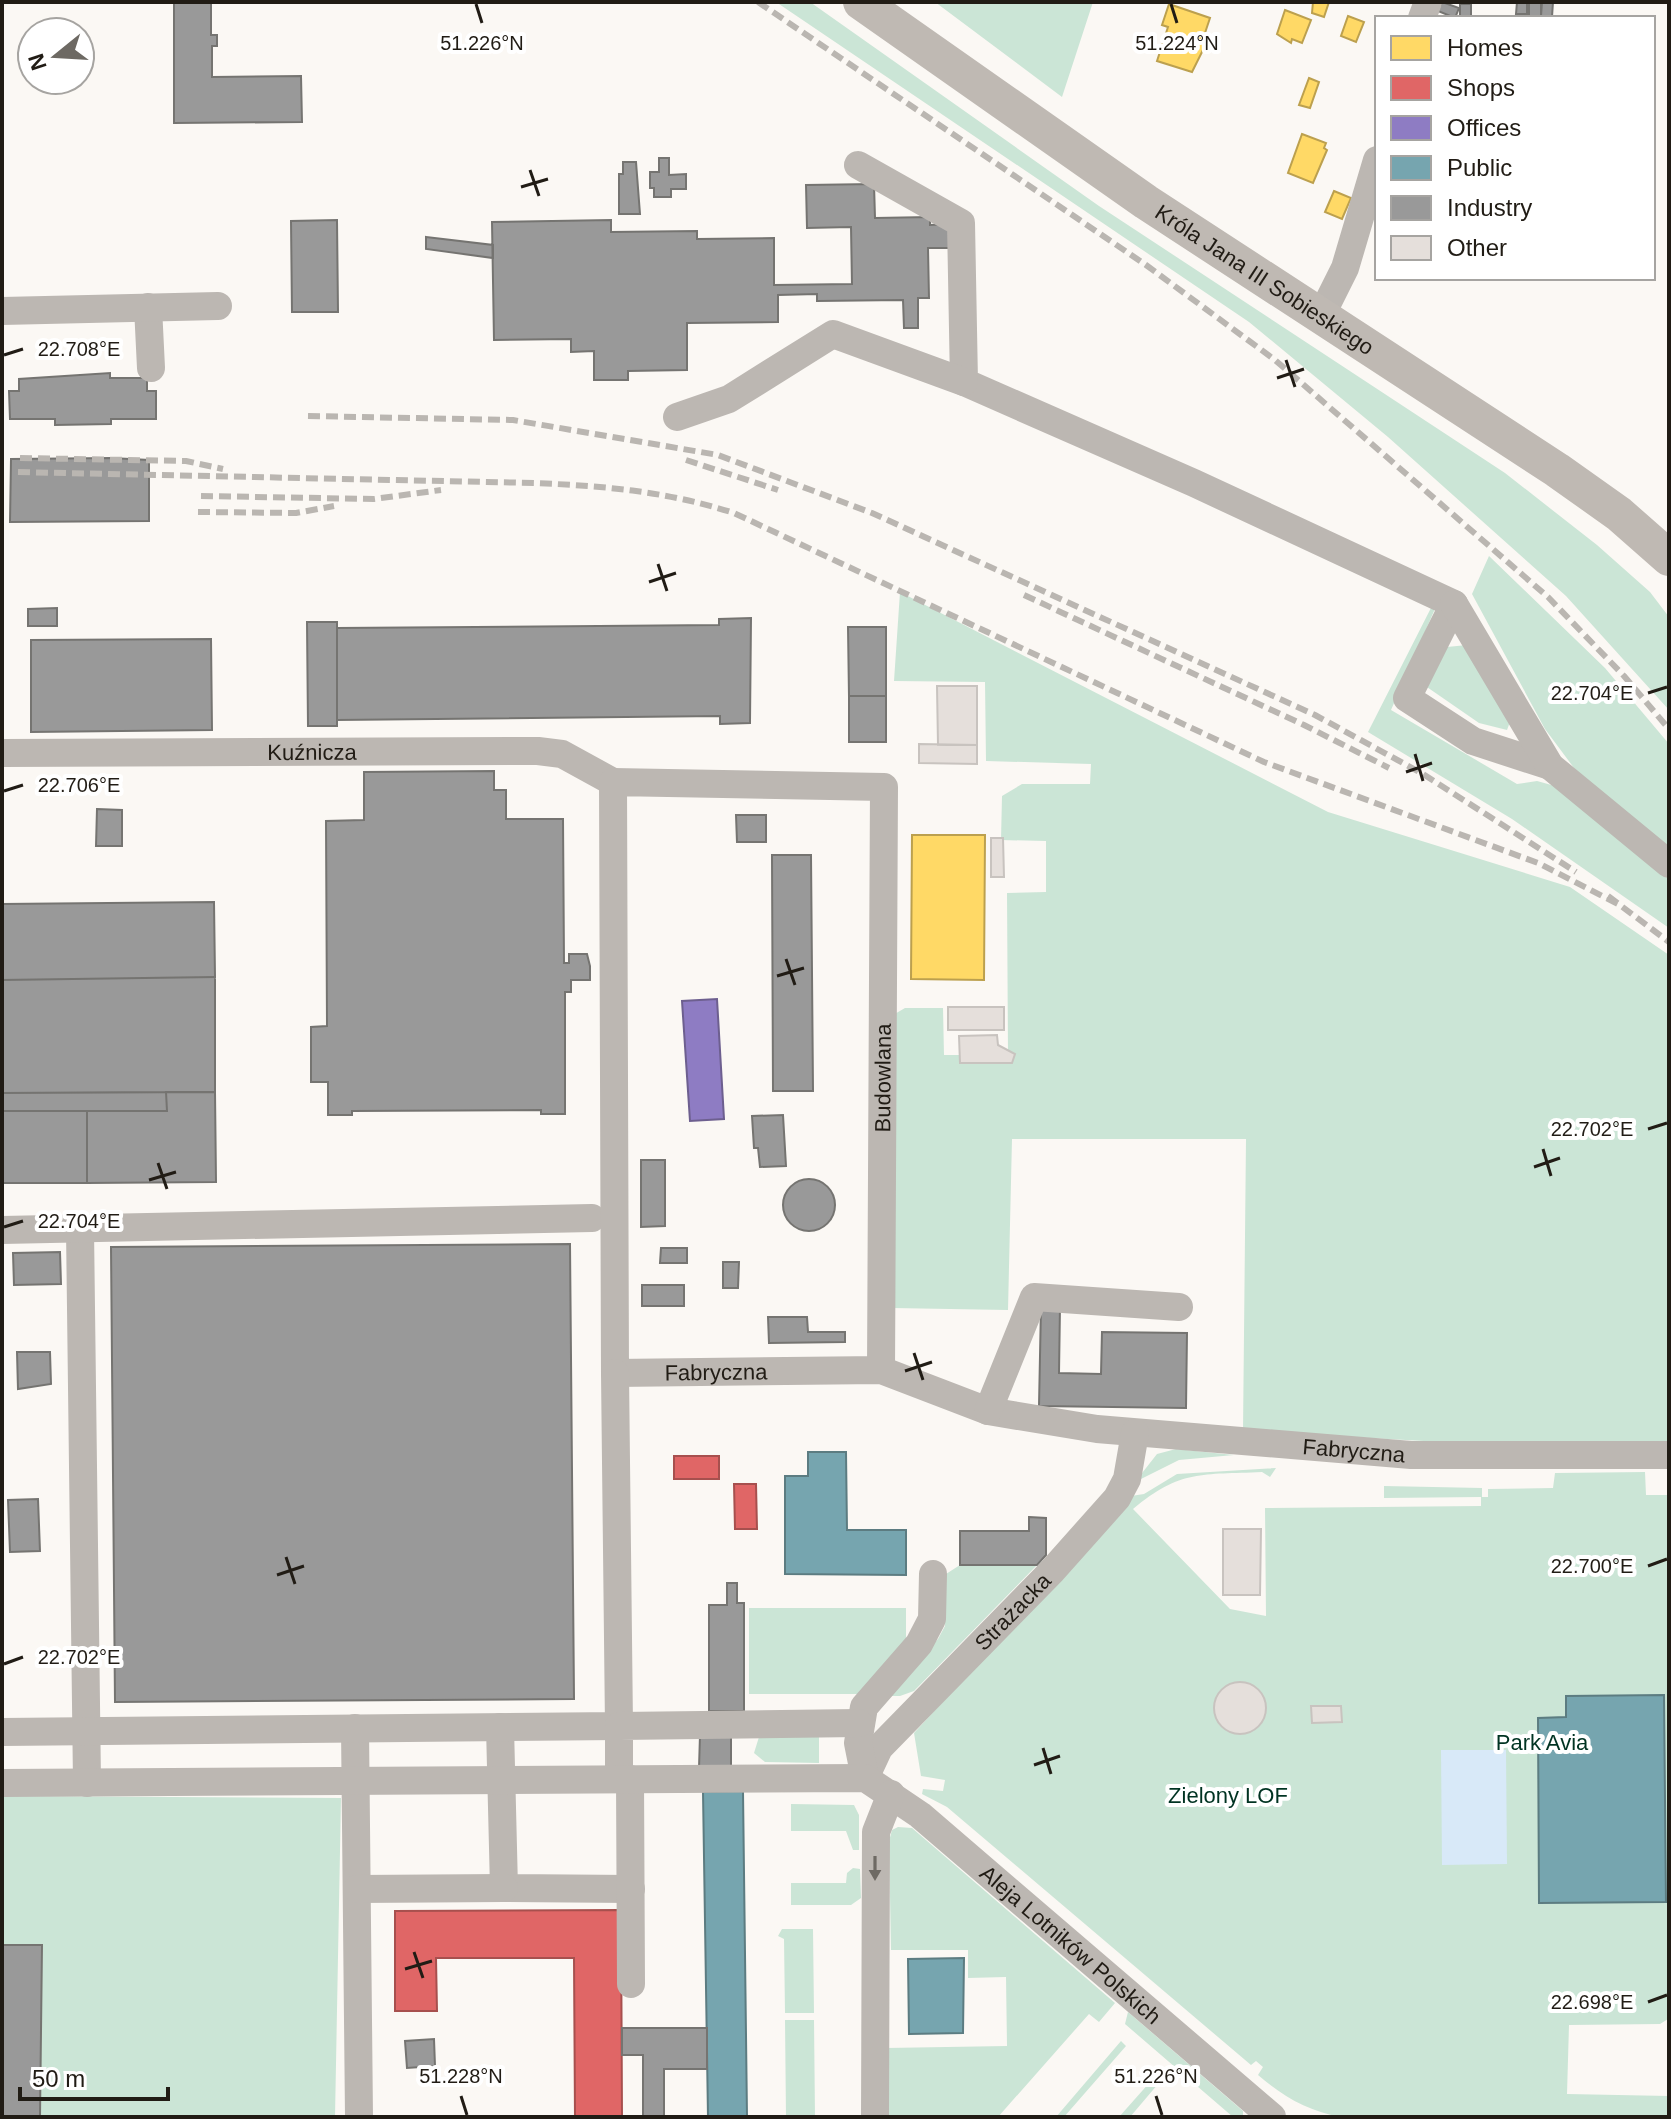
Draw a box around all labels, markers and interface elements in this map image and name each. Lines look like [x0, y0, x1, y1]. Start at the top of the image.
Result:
north arrow [16, 16, 96, 96]
legend [1375, 16, 1655, 280]
text: 51.226°N [440, 32, 524, 54]
text: 51.224°N [1135, 32, 1219, 54]
text: Homes [1447, 34, 1523, 61]
text: N [23, 51, 52, 73]
text: Shops [1447, 74, 1515, 101]
text: Offices [1447, 114, 1521, 141]
text: Public [1447, 154, 1512, 181]
text: Industry [1447, 194, 1532, 221]
street label: Króla Jana III Sobieskiego [1151, 199, 1379, 360]
text: Other [1447, 234, 1507, 261]
text: 22.708°E [38, 338, 120, 360]
text: 22.704°E [1551, 682, 1633, 704]
street label: Kuźnicza [267, 739, 357, 765]
text: 22.706°E [38, 774, 120, 796]
street label: Budowlana [870, 1023, 895, 1133]
text: 22.702°E [1551, 1118, 1633, 1140]
text: 22.704°E [38, 1210, 120, 1232]
street label: Fabryczna [664, 1359, 768, 1385]
street label: Fabryczna [1302, 1434, 1407, 1467]
text: 22.700°E [1551, 1555, 1633, 1577]
street label: Strażacka [969, 1567, 1056, 1655]
text: 22.702°E [38, 1646, 120, 1668]
park label: Park Avia [1496, 1730, 1589, 1755]
park label: Zielony LOF [1168, 1783, 1288, 1808]
one-way arrow [869, 1856, 881, 1881]
street label: Aleja Lotników Polskich [975, 1860, 1166, 2029]
text: 22.698°E [1551, 1991, 1633, 2013]
scale bar [20, 2051, 168, 2101]
text: 50 m [32, 2065, 85, 2092]
text: 51.228°N [419, 2065, 503, 2087]
text: 51.226°N [1114, 2065, 1198, 2087]

